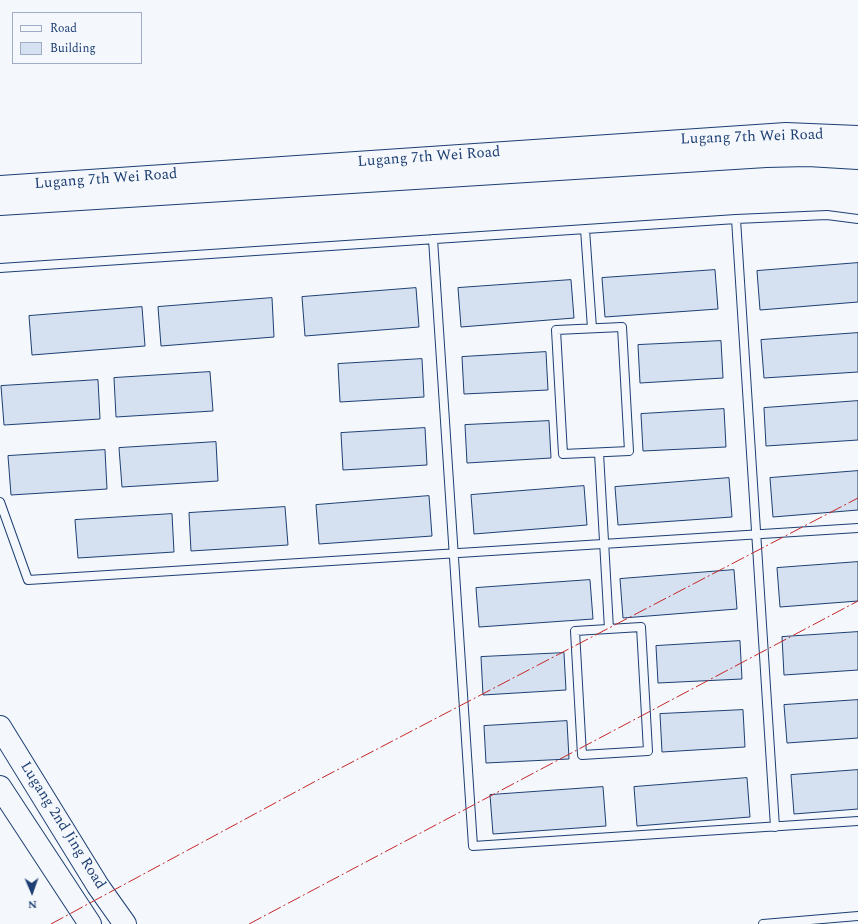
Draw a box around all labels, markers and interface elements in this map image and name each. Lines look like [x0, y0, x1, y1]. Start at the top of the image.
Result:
legend [12, 12, 142, 64]
text: Road [50, 19, 77, 38]
text: Building [50, 39, 96, 58]
street label: Lugang 7th Wei Road [680, 127, 824, 149]
street label: Lugang 7th Wei Road [357, 144, 501, 172]
street label: Lugang 7th Wei Road [34, 166, 178, 194]
street label: Lugang 2nd Jing Road [15, 759, 109, 893]
north arrow [12, 872, 52, 912]
text: N [28, 896, 37, 913]

